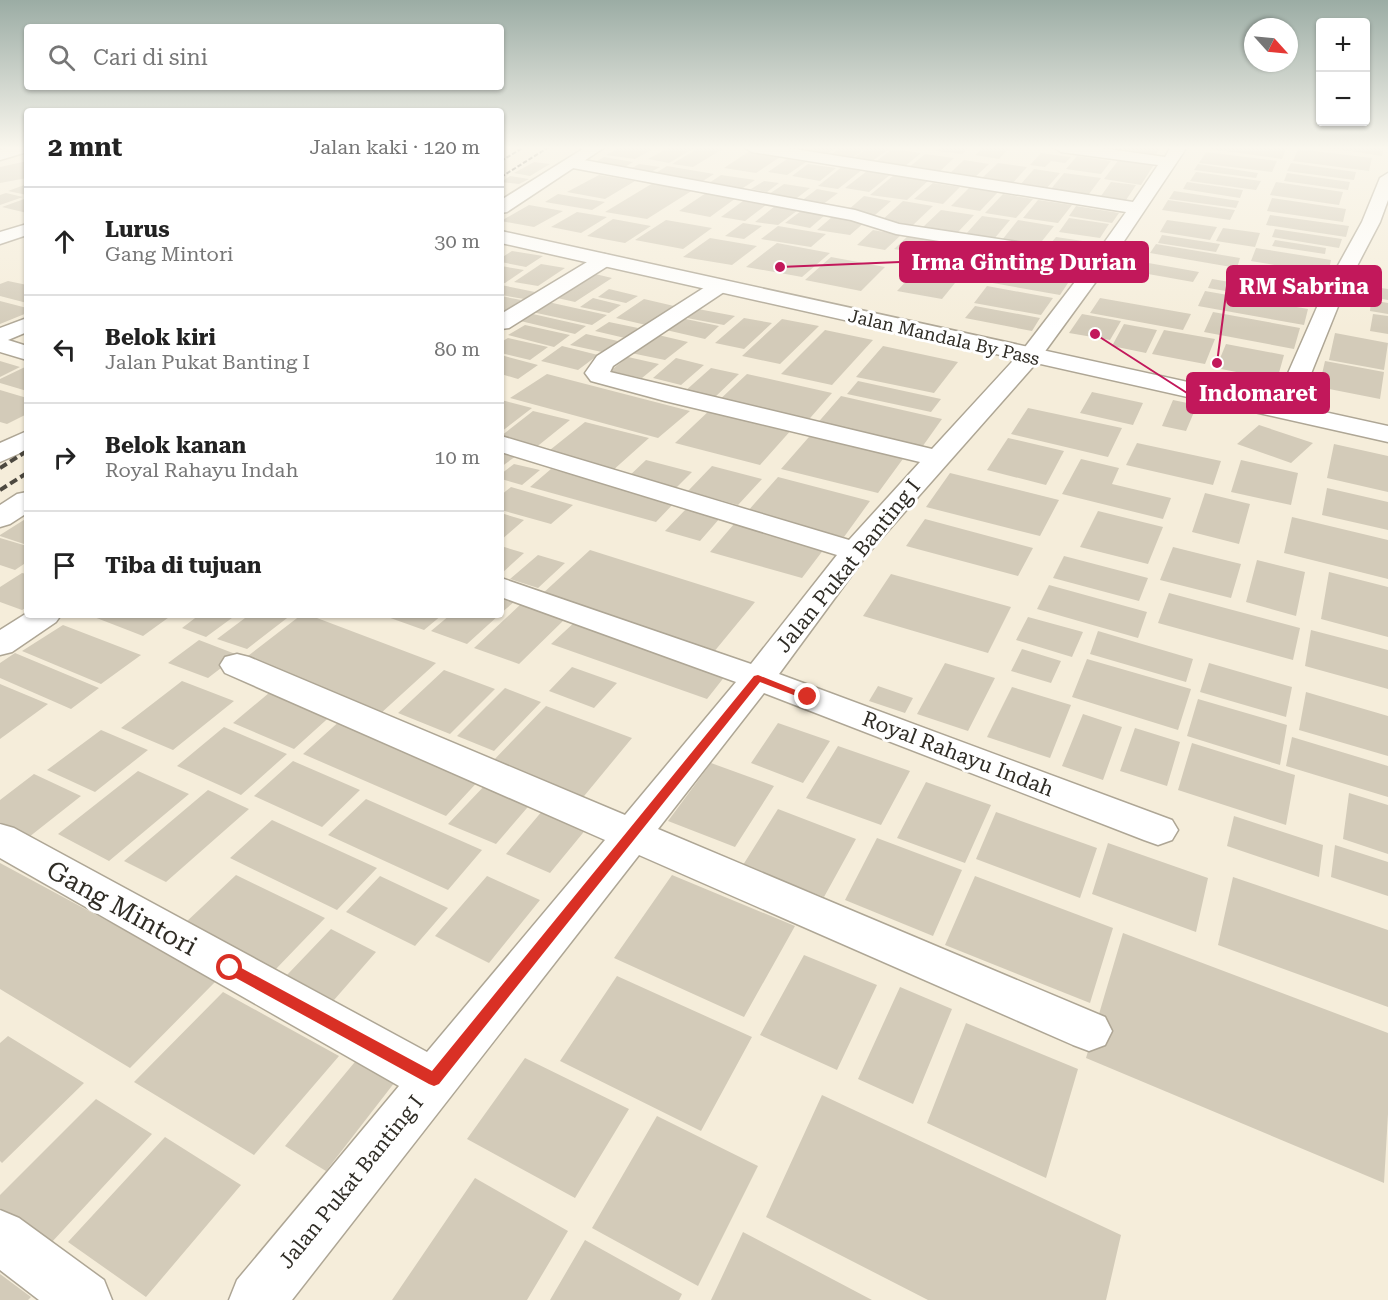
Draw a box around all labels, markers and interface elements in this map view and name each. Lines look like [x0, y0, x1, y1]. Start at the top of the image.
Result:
north arrow [1244, 18, 1298, 72]
map controls [1316, 18, 1370, 126]
button: + [1316, 18, 1370, 72]
search box [24, 24, 504, 90]
icon: search [45, 41, 78, 74]
text: Cari di sini [93, 45, 208, 70]
button: − [1316, 72, 1370, 126]
text: 2 mnt [48, 132, 122, 162]
text: Jalan kaki · 120 m [309, 135, 480, 159]
text: Lurus [105, 217, 170, 242]
icon: ahead [48, 225, 81, 258]
text: 30 m [434, 229, 480, 253]
text: Gang Mintori [105, 242, 234, 266]
callout: Irma Ginting Durian [900, 242, 1148, 282]
text: Irma Ginting Durian [912, 250, 1137, 275]
callout: RM Sabrina [1227, 266, 1381, 306]
text: RM Sabrina [1239, 274, 1369, 299]
street label: Jalan Mandala By Pass [846, 305, 1042, 369]
text: Belok kiri [105, 325, 216, 350]
icon: left [48, 333, 81, 366]
text: 80 m [434, 337, 480, 361]
text: Jalan Pukat Banting I [105, 350, 310, 374]
callout: Indomaret [1187, 373, 1329, 413]
text: Indomaret [1199, 381, 1317, 406]
text: Belok kanan [105, 433, 246, 458]
icon: right [48, 441, 81, 474]
text: 10 m [434, 445, 480, 469]
text: Royal Rahayu Indah [105, 458, 298, 482]
street label: Jalan Pukat Banting I [771, 475, 925, 657]
icon: arrive [48, 549, 81, 582]
text: Tiba di tujuan [105, 553, 261, 578]
route end [794, 683, 820, 709]
street label: Royal Rahayu Indah [859, 706, 1057, 802]
street label: Gang Mintori [42, 854, 202, 962]
route start [216, 954, 242, 980]
street label: Jalan Pukat Banting I [274, 1091, 428, 1273]

